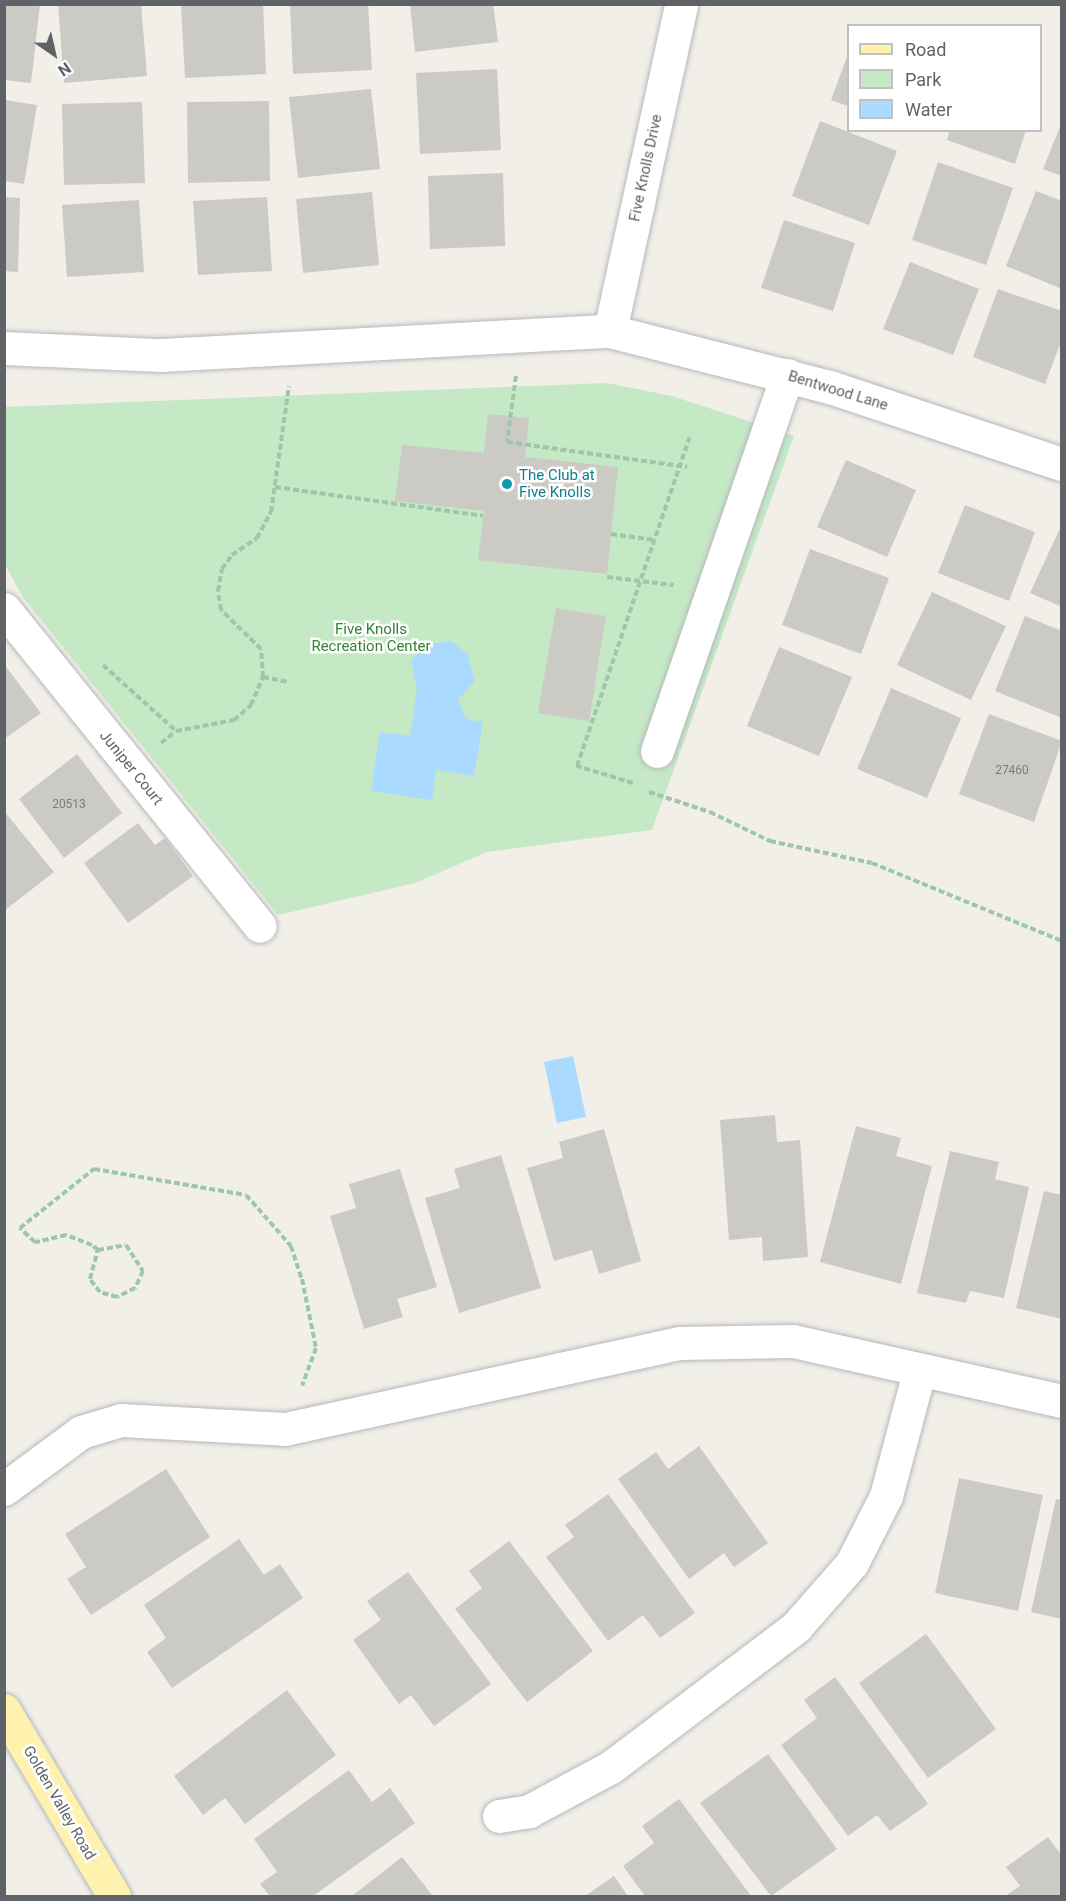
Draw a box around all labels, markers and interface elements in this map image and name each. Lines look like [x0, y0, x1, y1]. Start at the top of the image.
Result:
north arrow [24, 24, 84, 84]
legend [847, 24, 1042, 132]
text: Road [905, 39, 946, 60]
text: N [54, 58, 74, 80]
text: Park [905, 69, 941, 90]
text: Water [905, 99, 952, 120]
street label: Five Knolls Drive [626, 113, 666, 223]
street label: Bentwood Lane [786, 367, 890, 415]
place label: The Club at Five Knolls [519, 466, 595, 501]
marker: The Club at Five Knolls [500, 477, 514, 491]
park label: Five Knolls Recreation Center [311, 620, 431, 655]
street label: Juniper Court [95, 727, 167, 809]
house number: 27460 [995, 764, 1029, 778]
house number: 20513 [52, 798, 86, 812]
street label: Golden Valley Road [19, 1743, 99, 1863]

